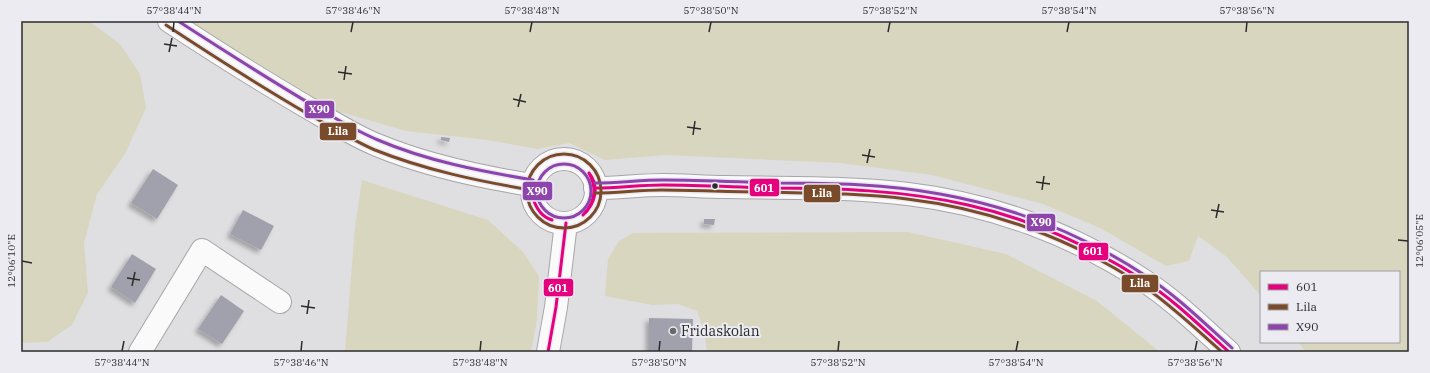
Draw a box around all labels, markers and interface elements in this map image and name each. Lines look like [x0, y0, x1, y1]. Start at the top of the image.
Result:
text: 57°38'44"N [147, 4, 202, 17]
text: 57°38'46"N [326, 4, 381, 17]
text: 57°38'48"N [505, 4, 560, 17]
text: 57°38'50"N [684, 4, 739, 17]
text: 57°38'52"N [863, 4, 918, 17]
text: 57°38'54"N [1042, 4, 1097, 17]
text: 57°38'56"N [1220, 4, 1275, 17]
line badge: X90 [304, 100, 335, 119]
text: X90 [308, 102, 330, 116]
line badge: Lila [319, 122, 357, 141]
text: Lila [328, 124, 348, 138]
line badge: 601 [749, 178, 780, 197]
line badge: X90 [522, 181, 553, 201]
unlabelled marker [710, 181, 720, 191]
text: 601 [754, 181, 774, 195]
text: X90 [526, 184, 548, 198]
line badge: Lila [803, 184, 841, 203]
text: Lila [812, 186, 832, 200]
line badge: X90 [1026, 213, 1056, 232]
text: 12°06'05"E [1413, 214, 1426, 268]
text: X90 [1030, 215, 1052, 229]
text: 12°06'10"E [5, 234, 18, 288]
line badge: 601 [1078, 242, 1109, 261]
text: 601 [1083, 244, 1103, 258]
legend [1260, 271, 1400, 343]
line badge: Lila [1121, 274, 1159, 293]
text: Lila [1130, 276, 1150, 290]
line badge: 601 [543, 278, 574, 297]
text: 601 [1296, 279, 1318, 294]
text: 601 [548, 281, 568, 295]
text: Lila [1296, 299, 1318, 314]
text: X90 [1296, 319, 1318, 334]
place label: Fridaskolan [681, 322, 760, 340]
marker: Fridaskolan [668, 326, 678, 336]
text: 57°38'44"N [95, 356, 150, 369]
text: 57°38'46"N [274, 356, 329, 369]
text: 57°38'48"N [453, 356, 508, 369]
text: 57°38'50"N [632, 356, 687, 369]
text: 57°38'52"N [811, 356, 866, 369]
text: 57°38'54"N [989, 356, 1044, 369]
text: 57°38'56"N [1168, 356, 1223, 369]

